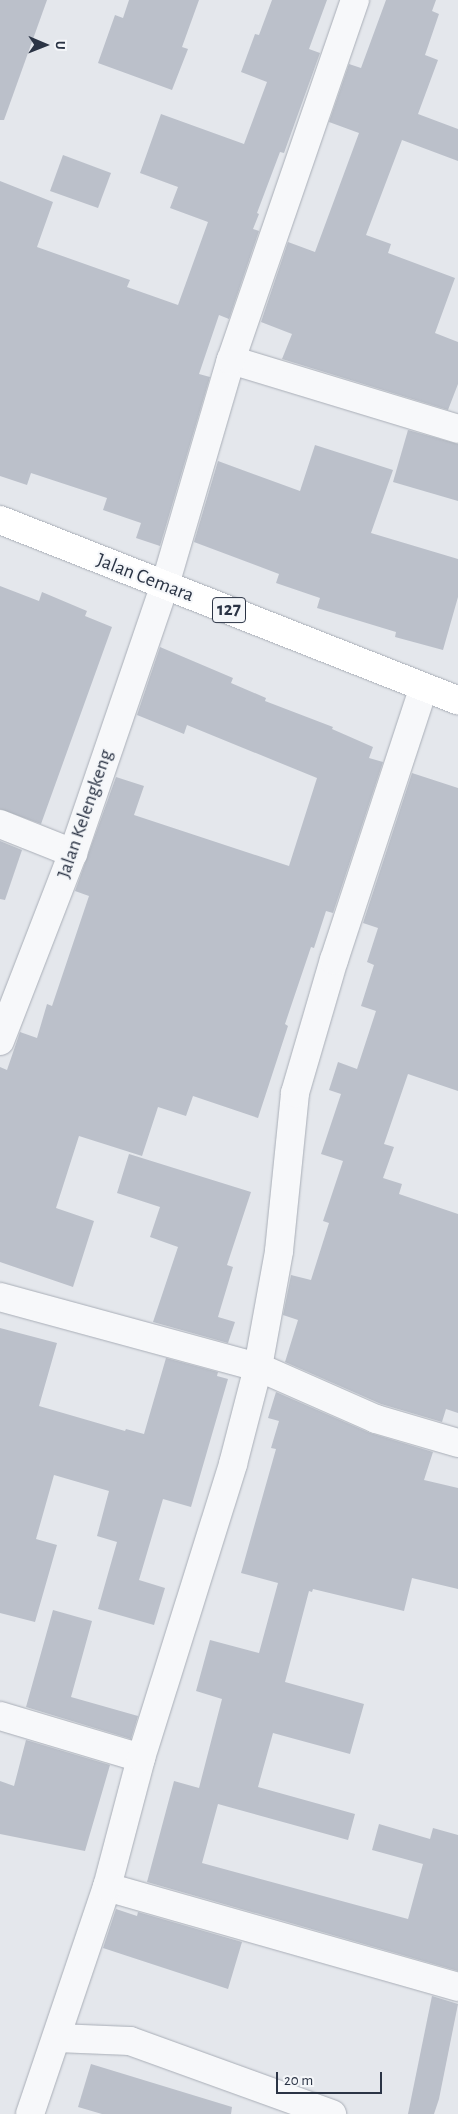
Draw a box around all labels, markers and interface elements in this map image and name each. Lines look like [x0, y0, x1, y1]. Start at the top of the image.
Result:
north arrow [20, 20, 70, 70]
text: U [53, 41, 67, 50]
street label: Jalan Cemara [93, 548, 197, 608]
road number: 127 [212, 594, 246, 626]
street label: Jalan Kelengkeng [52, 746, 118, 882]
scale bar [278, 2062, 384, 2094]
text: 20 m [284, 2073, 313, 2088]

